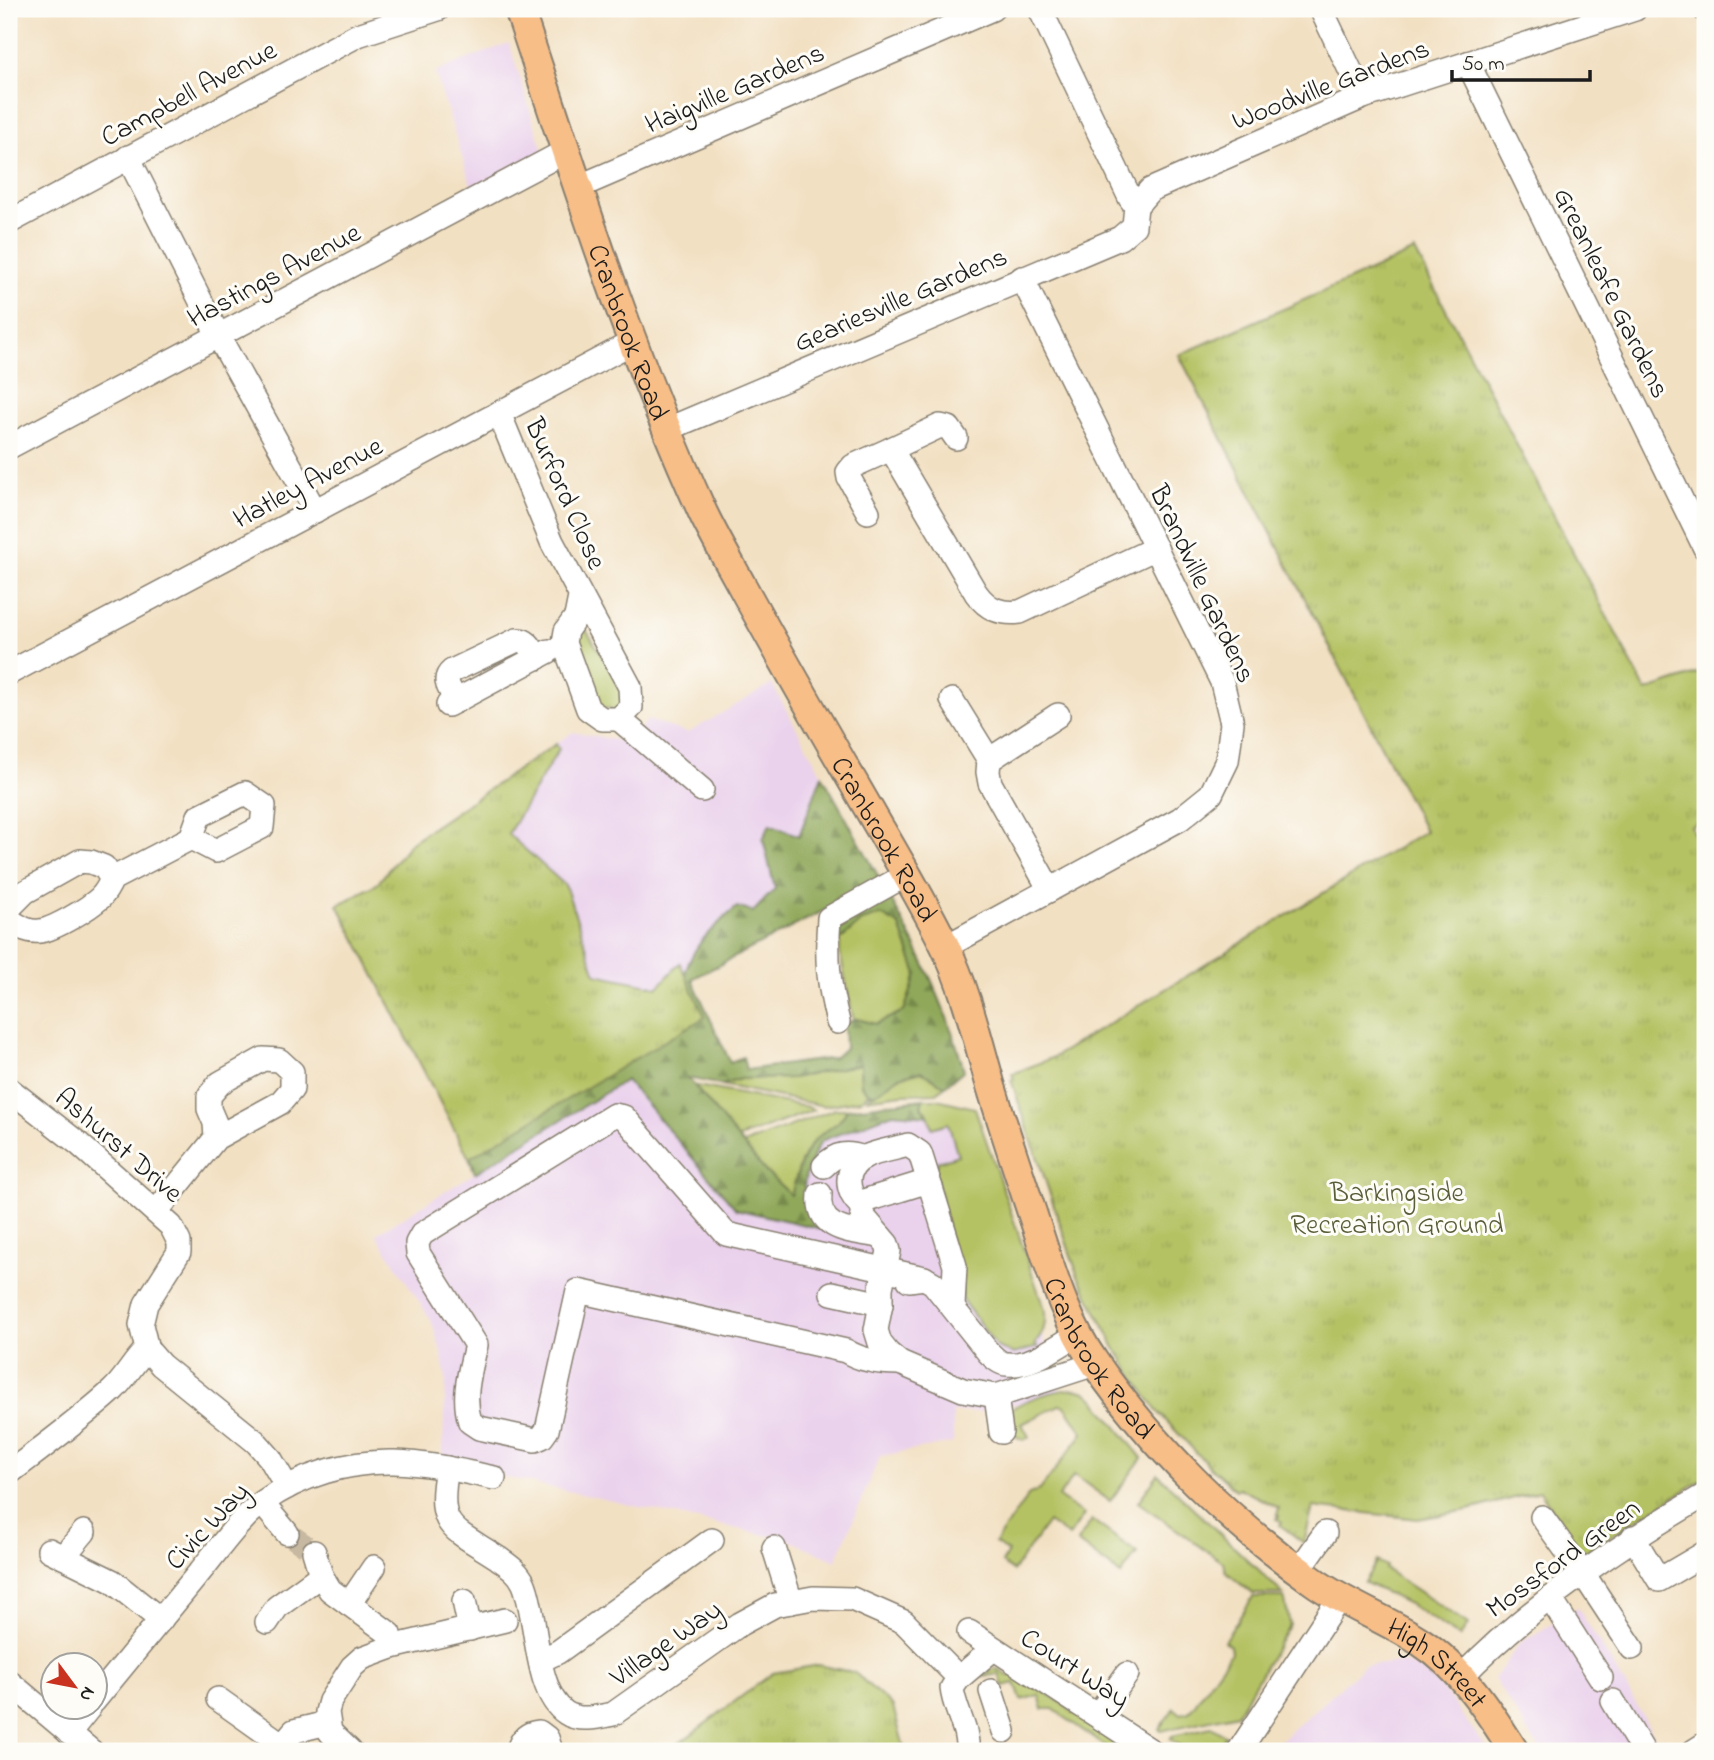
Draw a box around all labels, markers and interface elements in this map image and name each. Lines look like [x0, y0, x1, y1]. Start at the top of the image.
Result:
street label: Woodville Gardens [1226, 30, 1436, 143]
street label: Campbell Avenue [94, 31, 285, 159]
street label: Haigville Gardens [639, 34, 832, 147]
scale bar [1452, 38, 1590, 82]
text: 50 m [1462, 50, 1505, 80]
street label: Greanleafe Gardens [1541, 181, 1679, 406]
street label: Hastings Avenue [180, 214, 369, 340]
street label: Geariesville Gardens [788, 238, 1014, 365]
street label: Cranbrook Road [575, 239, 678, 427]
street label: Burford Close [512, 411, 616, 577]
street label: Hatley Avenue [226, 427, 391, 541]
street label: Brandville Gardens [1136, 478, 1265, 690]
street label: Cranbrook Road [819, 750, 946, 930]
street label: Ashurst Drive [44, 1079, 191, 1214]
park label: Barkingside Recreation Ground [1291, 1174, 1504, 1247]
street label: Cranbrook Road [1031, 1272, 1163, 1450]
street label: Civic Way [157, 1474, 260, 1581]
street label: Mossford Green [1478, 1490, 1650, 1630]
street label: Village Way [602, 1591, 731, 1699]
street label: High Street [1378, 1609, 1496, 1718]
street label: Court Way [1011, 1619, 1137, 1721]
north arrow [38, 1652, 108, 1722]
text: N [71, 1681, 101, 1706]

